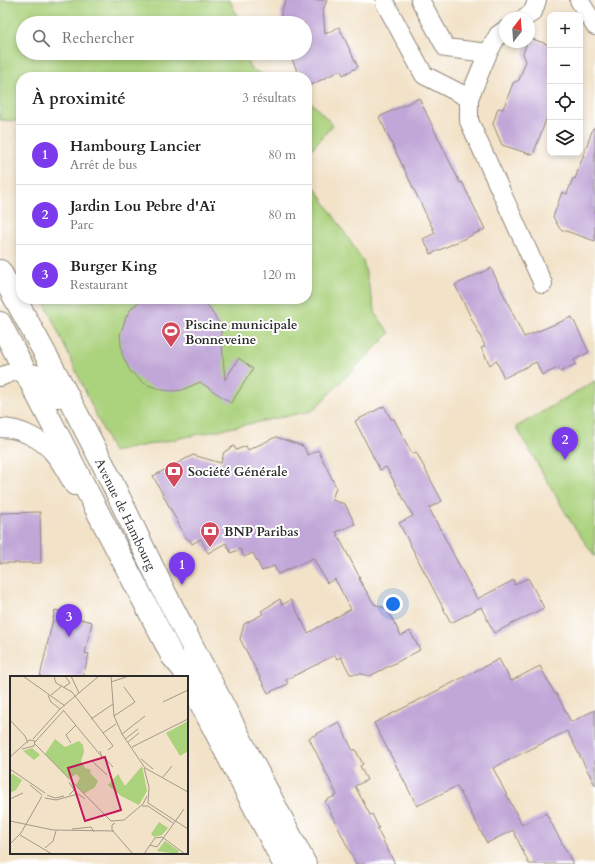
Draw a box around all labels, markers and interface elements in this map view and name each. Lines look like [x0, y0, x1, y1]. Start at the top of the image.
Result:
north arrow [499, 12, 535, 48]
map controls [547, 12, 583, 156]
button: + [547, 12, 583, 48]
search box [16, 16, 312, 60]
icon: search [30, 27, 52, 49]
text: Rechercher [62, 28, 134, 48]
button: − [547, 48, 583, 84]
button: locate [547, 84, 583, 120]
text: À proximité [32, 87, 126, 110]
text: 3 résultats [242, 89, 296, 107]
button: layers [547, 120, 583, 156]
text: Hambourg Lancier [70, 136, 201, 156]
text: 1 [42, 146, 48, 164]
text: 80 m [268, 146, 296, 164]
text: Arrêt de bus [70, 156, 137, 174]
text: Jardin Lou Pebre d'Aï [70, 196, 215, 216]
text: 2 [42, 206, 48, 224]
text: 80 m [268, 206, 296, 224]
text: Parc [70, 216, 94, 234]
text: Burger King [70, 256, 157, 276]
text: 3 [42, 266, 48, 284]
text: 120 m [262, 266, 296, 284]
text: Restaurant [70, 276, 128, 294]
place label: Piscine municipale Bonneveine [185, 316, 297, 349]
sports icon: Piscine municipale Bonneveine [160, 320, 182, 348]
pin: 2 [552, 427, 578, 460]
street label: Avenue de Hambourg [90, 455, 160, 574]
bank icon: Société Générale [163, 460, 185, 488]
place label: Société Générale [188, 463, 288, 481]
bank icon: BNP Paribas [199, 520, 221, 548]
place label: BNP Paribas [224, 523, 299, 541]
pin: 1 [169, 552, 195, 585]
your location [383, 594, 403, 614]
pin: 3 [56, 604, 82, 637]
inset map [10, 676, 188, 854]

